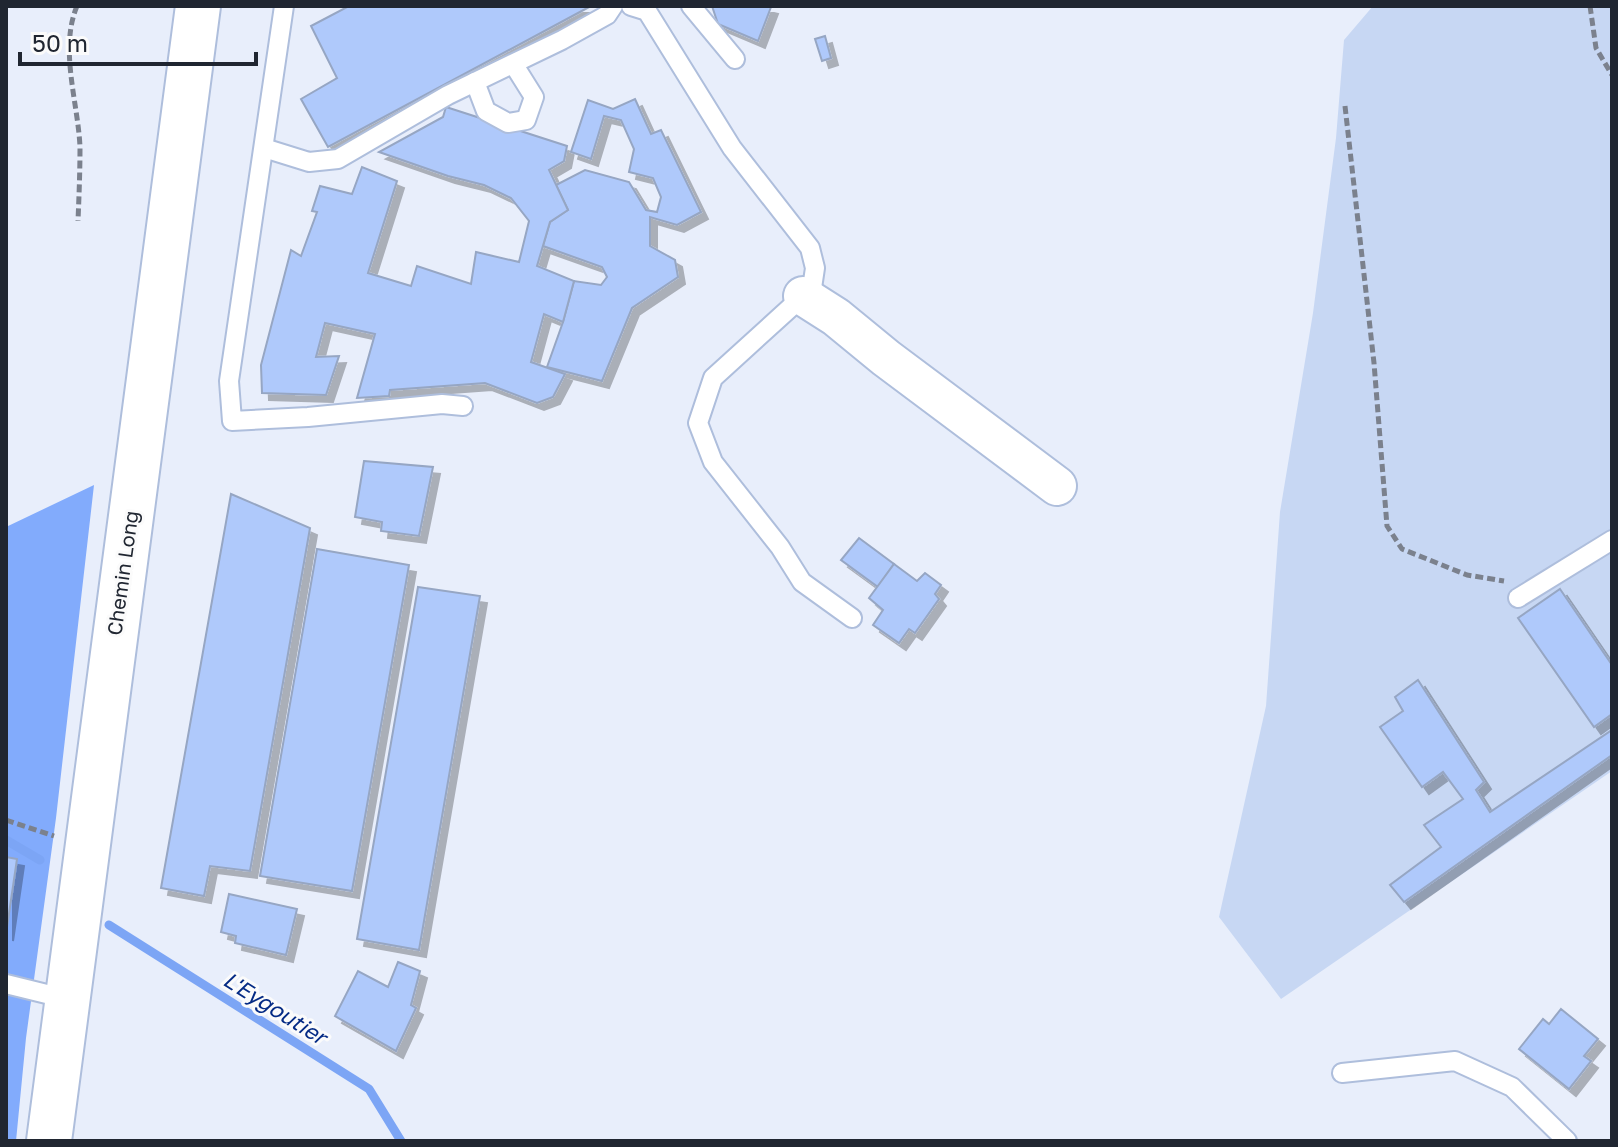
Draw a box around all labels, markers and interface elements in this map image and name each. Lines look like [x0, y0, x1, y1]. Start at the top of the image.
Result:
scale bar [20, 16, 256, 66]
text: 50 m [32, 28, 88, 57]
street label: Chemin Long [101, 509, 143, 637]
water label: L'Eygoutier [219, 965, 335, 1052]

